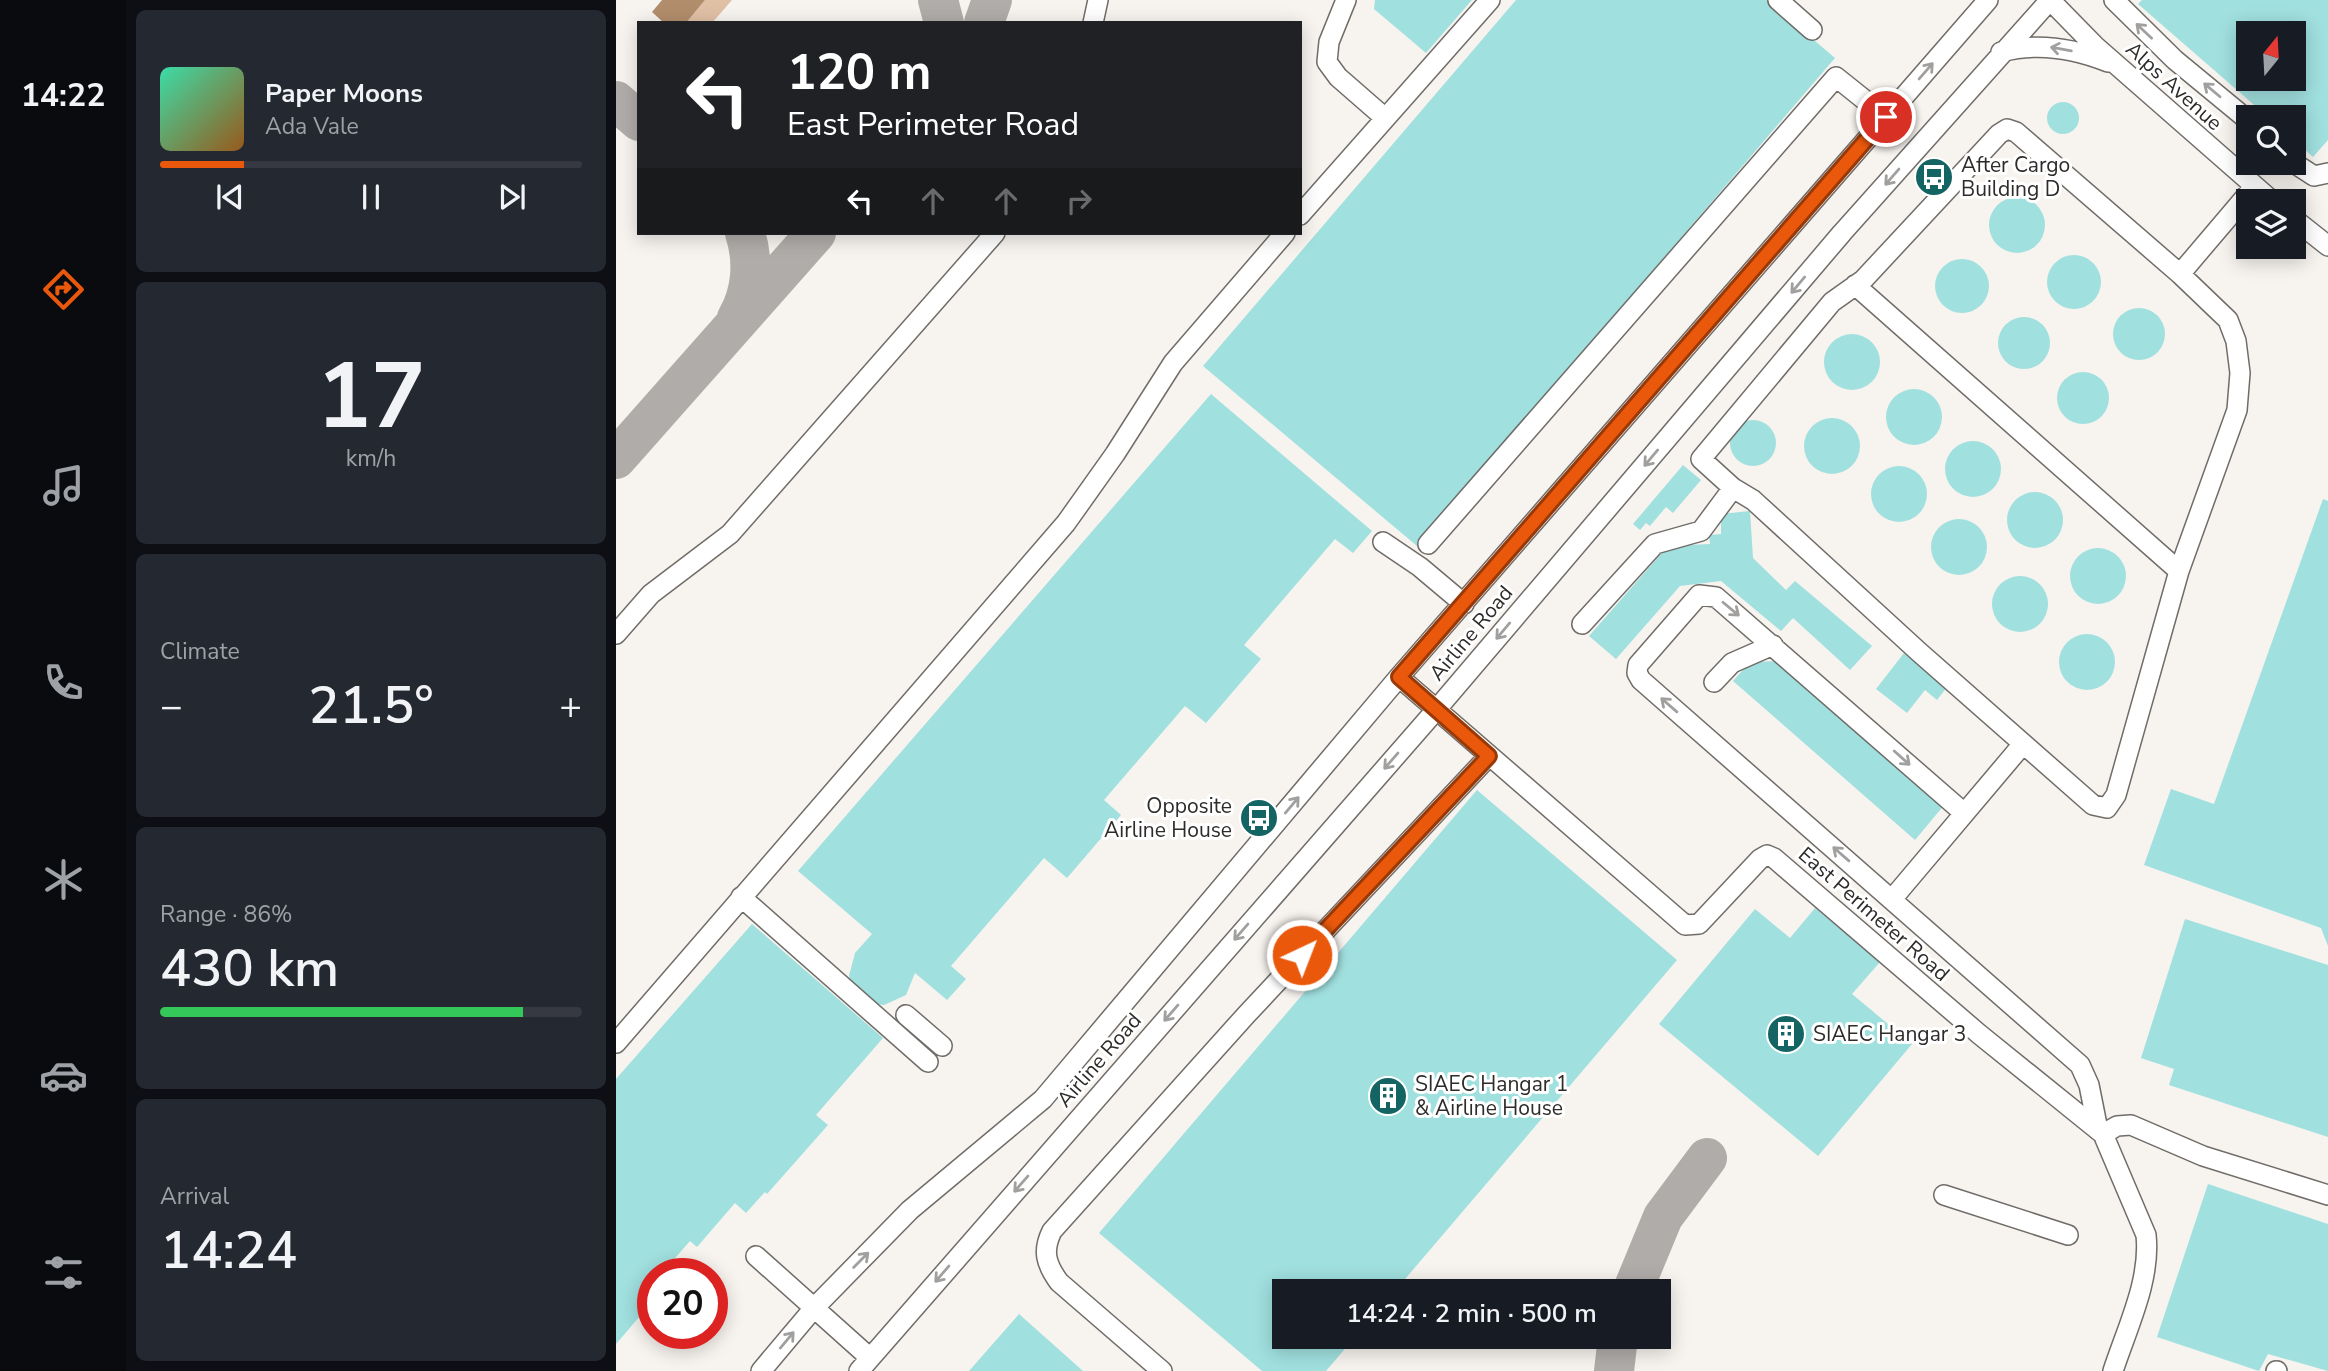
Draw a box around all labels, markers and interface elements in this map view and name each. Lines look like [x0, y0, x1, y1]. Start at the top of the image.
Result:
north arrow [2236, 21, 2306, 91]
map controls [2236, 21, 2306, 259]
one-way arrow [2135, 23, 2153, 39]
street label: Alps Avenue [2120, 35, 2228, 137]
text: 120 m [787, 39, 931, 106]
one-way arrow [2050, 42, 2073, 55]
icon: left [672, 49, 763, 140]
one-way arrow [1918, 62, 1934, 80]
text: 14:22 [21, 74, 105, 117]
text: Paper Moons [265, 76, 423, 111]
one-way arrow [2203, 82, 2221, 98]
pin [1856, 87, 1916, 147]
icon: arrive [1867, 98, 1905, 136]
text: East Perimeter Road [787, 103, 1079, 146]
button: search [2236, 105, 2306, 175]
text: Ada Vale [265, 111, 359, 142]
place label: After Cargo Building D [1961, 151, 2070, 203]
bus stop icon: After Cargo Building D [1913, 156, 1955, 198]
one-way arrow [1884, 167, 1900, 185]
icon: previous [211, 178, 249, 216]
icon: pause [352, 178, 390, 216]
icon: next [493, 178, 531, 216]
icon: left [841, 182, 879, 220]
icon: ahead [914, 182, 952, 220]
icon: ahead [987, 182, 1025, 220]
icon: right [1060, 182, 1098, 220]
button: layers [2236, 189, 2306, 259]
icon: directions [39, 265, 88, 314]
one-way arrow [1790, 275, 1806, 293]
text: 17 [316, 335, 426, 459]
text: km/h [346, 443, 396, 474]
one-way arrow [1643, 448, 1658, 466]
icon: music [39, 461, 88, 510]
street label: Airline Road [1423, 580, 1519, 686]
one-way arrow [1721, 602, 1739, 617]
one-way arrow [1495, 622, 1511, 640]
text: Climate [160, 636, 240, 667]
icon: phone [39, 658, 88, 707]
text: 21.5° [308, 670, 434, 741]
text: − [160, 681, 183, 732]
text: + [559, 681, 582, 732]
one-way arrow [1660, 697, 1678, 713]
one-way arrow [1893, 750, 1911, 766]
one-way arrow [1383, 752, 1399, 770]
place label: Opposite Airline House [1104, 792, 1232, 844]
one-way arrow [1284, 796, 1299, 814]
bus stop icon: Opposite Airline House [1238, 797, 1280, 839]
street label: East Perimeter Road [1792, 841, 1956, 987]
one-way arrow [1832, 846, 1850, 862]
icon: climate [39, 855, 88, 904]
text: Range · 86% [160, 899, 292, 930]
position arrow [1265, 918, 1339, 992]
one-way arrow [1233, 923, 1249, 941]
text: 430 km [160, 933, 339, 1004]
one-way arrow [1162, 1004, 1179, 1021]
street label: Airline Road [1050, 1007, 1148, 1113]
building icon: SIAEC Hangar 3 [1765, 1013, 1807, 1055]
place label: SIAEC Hangar 3 [1813, 1020, 1966, 1048]
icon: car [39, 1051, 88, 1100]
place label: SIAEC Hangar 1 & Airline House [1415, 1070, 1568, 1122]
building icon: SIAEC Hangar 1 & Airline House [1367, 1075, 1409, 1117]
one-way arrow [1013, 1175, 1029, 1193]
text: Arrival [160, 1181, 229, 1212]
text: 14:24 [160, 1215, 297, 1286]
icon: filters [39, 1248, 88, 1297]
one-way arrow [853, 1252, 870, 1269]
speed limit sign: 20 [637, 1258, 728, 1349]
one-way arrow [934, 1265, 950, 1283]
text: 14:24 · 2 min · 500 m [1346, 1296, 1597, 1331]
one-way arrow [779, 1331, 795, 1349]

